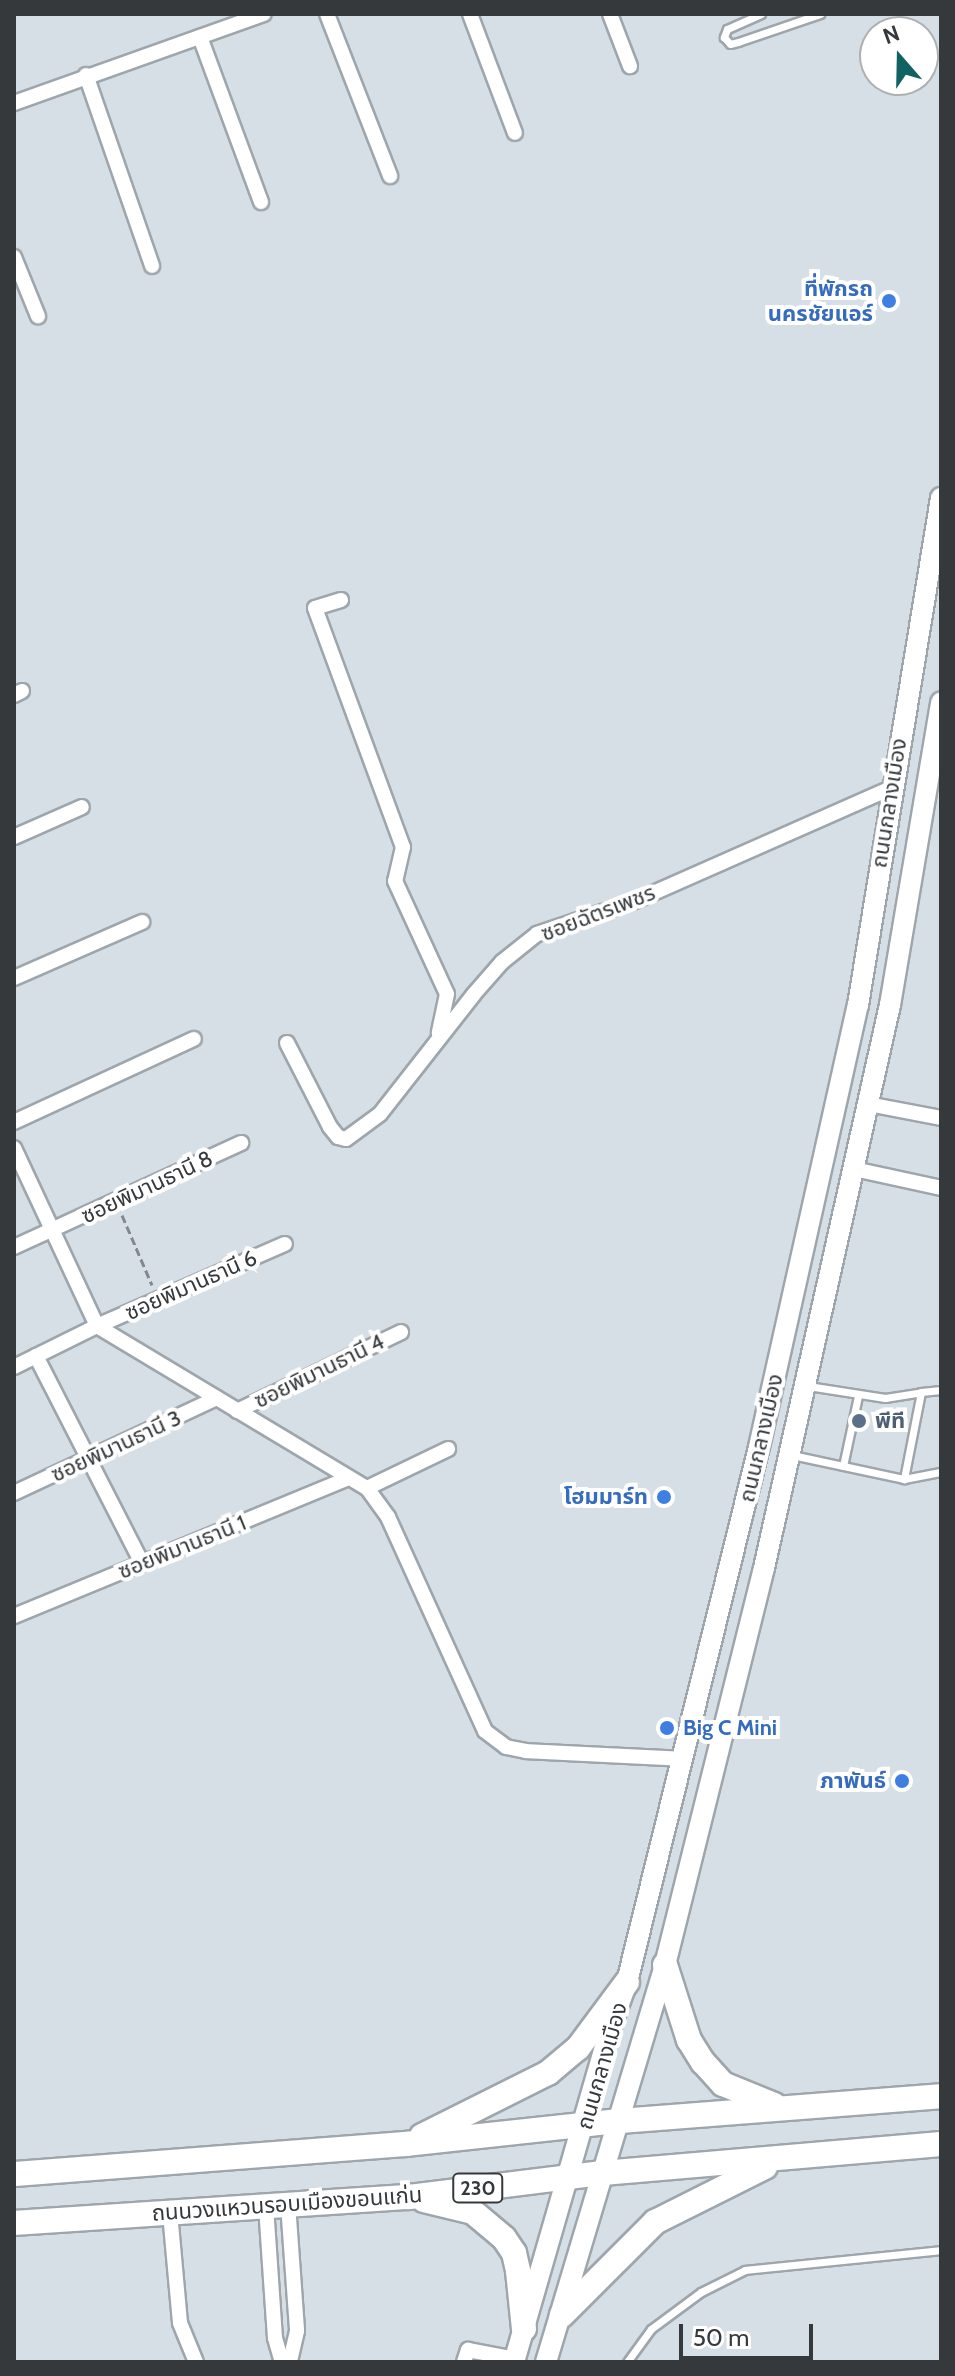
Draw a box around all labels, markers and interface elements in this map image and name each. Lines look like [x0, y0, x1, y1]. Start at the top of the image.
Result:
north arrow [859, 16, 939, 96]
text: N [879, 20, 903, 50]
place label: ที่พักรถ นครชัยแอร์ [768, 275, 873, 326]
marker: ที่พักรถ นครชัยแอร์ [880, 292, 898, 310]
street label: ถนนกลางเมือง [866, 736, 912, 870]
street label: ซอยฉัตรเพชร [537, 879, 659, 947]
street label: ซอยพิมานธานี 8 [77, 1145, 217, 1229]
street label: ซอยพิมานธานี 6 [121, 1244, 261, 1326]
street label: ซอยพิมานธานี 4 [250, 1328, 388, 1414]
street label: ถนนกลางเมือง [733, 1371, 789, 1505]
street label: ซอยพิมานธานี 3 [47, 1404, 185, 1488]
place label: พีที [875, 1408, 905, 1434]
marker: พีที [850, 1412, 868, 1430]
place label: โฮมมาร์ท [564, 1484, 648, 1510]
marker: โฮมมาร์ท [655, 1488, 673, 1506]
street label: ซอยพิมานธานี 1 [114, 1509, 250, 1585]
place label: Big C Mini [683, 1715, 777, 1741]
marker: Big C Mini [658, 1719, 676, 1737]
place label: ภาพันธ์ [820, 1768, 886, 1794]
marker: ภาพันธ์ [893, 1772, 911, 1790]
street label: ถนนกลางเมือง [571, 1999, 633, 2133]
road number: 230 [452, 2172, 504, 2204]
street label: ถนนวงแหวนรอบเมืองขอนแก่น [151, 2181, 423, 2227]
scale bar [683, 2308, 817, 2358]
text: 50 m [693, 2323, 749, 2352]

